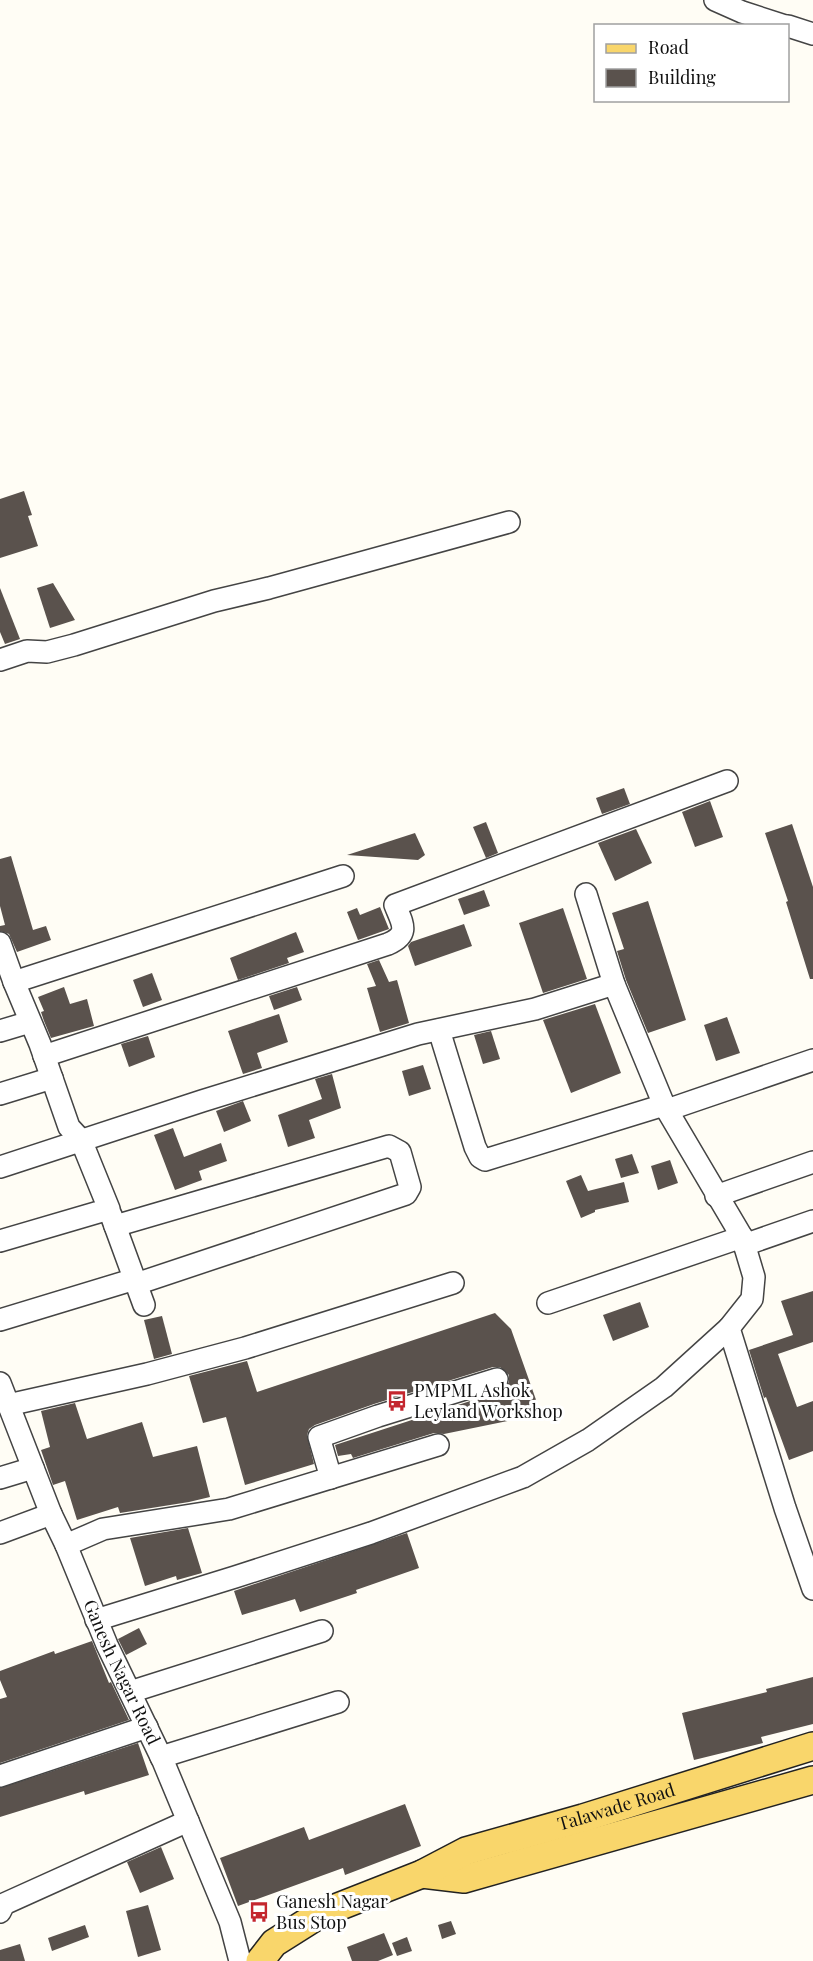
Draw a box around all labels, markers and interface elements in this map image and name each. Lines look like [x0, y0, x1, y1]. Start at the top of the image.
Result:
legend [594, 24, 789, 102]
text: Road [648, 35, 689, 59]
text: Building [648, 65, 716, 89]
place label: PMPML Ashok Leyland Workshop [414, 1378, 563, 1423]
bus stop icon: PMPML Ashok Leyland Workshop [385, 1389, 409, 1413]
street label: Ganesh Nagar Road [79, 1596, 167, 1749]
street label: Talawade Road [555, 1777, 678, 1836]
place label: Ganesh Nagar Bus Stop [276, 1889, 388, 1934]
bus stop icon: Ganesh Nagar Bus Stop [247, 1900, 271, 1924]

